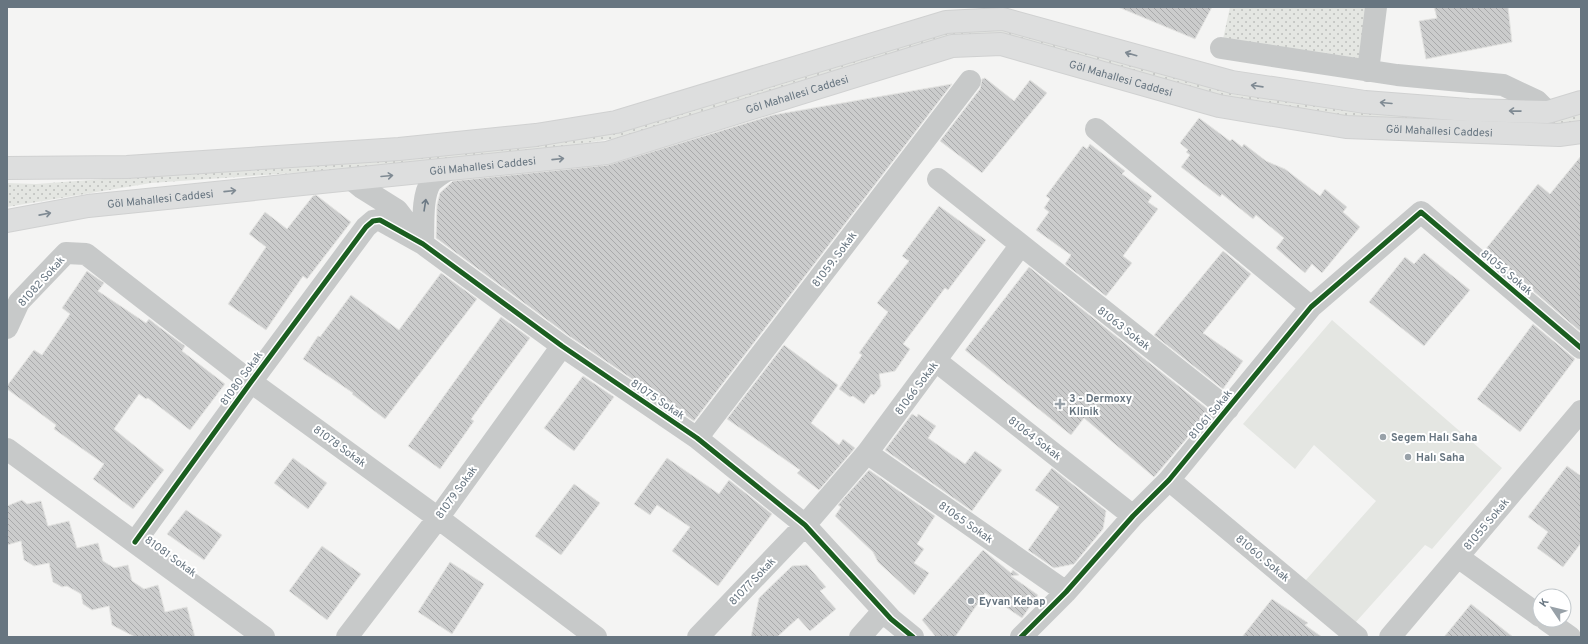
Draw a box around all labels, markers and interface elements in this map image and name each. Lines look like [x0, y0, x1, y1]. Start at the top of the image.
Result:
one-way arrow [1125, 50, 1138, 57]
street label: Göl Mahallesi Caddesi [1067, 58, 1174, 100]
street label: Göl Mahallesi Caddesi [744, 73, 850, 118]
one-way arrow [1251, 82, 1264, 90]
one-way arrow [1380, 100, 1393, 107]
one-way arrow [1509, 107, 1522, 115]
street label: Göl Mahallesi Caddesi [1385, 122, 1493, 141]
street label: Göl Mahallesi Caddesi [429, 154, 537, 179]
one-way arrow [551, 155, 564, 162]
one-way arrow [380, 172, 393, 180]
street label: Göl Mahallesi Caddesi [106, 187, 214, 212]
one-way arrow [223, 188, 236, 195]
one-way arrow [421, 199, 429, 212]
one-way arrow [38, 209, 51, 217]
street label: 81059. Sokak [809, 229, 860, 290]
street label: 81056 Sokak [1478, 247, 1535, 299]
street label: 81082 Sokak [15, 253, 68, 310]
street label: 81063 Sokak [1094, 304, 1153, 354]
street label: 81080 Sokak [217, 349, 266, 409]
street label: 81066 Sokak [892, 359, 942, 418]
street label: 81075 Sokak [628, 377, 687, 423]
street label: 81061 Sokak [1186, 387, 1236, 442]
place label: 3 - Dermoxy Klinik [1069, 392, 1132, 419]
marker: 3 - Dermoxy Klinik [1054, 398, 1066, 410]
street label: 81064 Sokak [1005, 414, 1064, 464]
street label: 81078 Sokak [310, 423, 369, 471]
place label: Segem Halı Saha [1391, 431, 1477, 445]
marker: Segem Halı Saha [1378, 432, 1388, 442]
place label: Halı Saha [1416, 451, 1465, 465]
marker: Halı Saha [1403, 452, 1413, 462]
street label: 81079 Sokak [433, 463, 481, 522]
street label: 81055 Sokak [1461, 496, 1513, 554]
street label: 81065 Sokak [935, 499, 996, 547]
street label: 81060. Sokak [1232, 532, 1292, 586]
street label: 81081 Sokak [142, 533, 199, 580]
street label: 81077 Sokak [726, 555, 779, 609]
north arrow [1532, 588, 1572, 628]
place label: Eyvan Kebap [979, 595, 1046, 609]
text: K [1537, 595, 1553, 610]
marker: Eyvan Kebap [966, 596, 976, 606]

